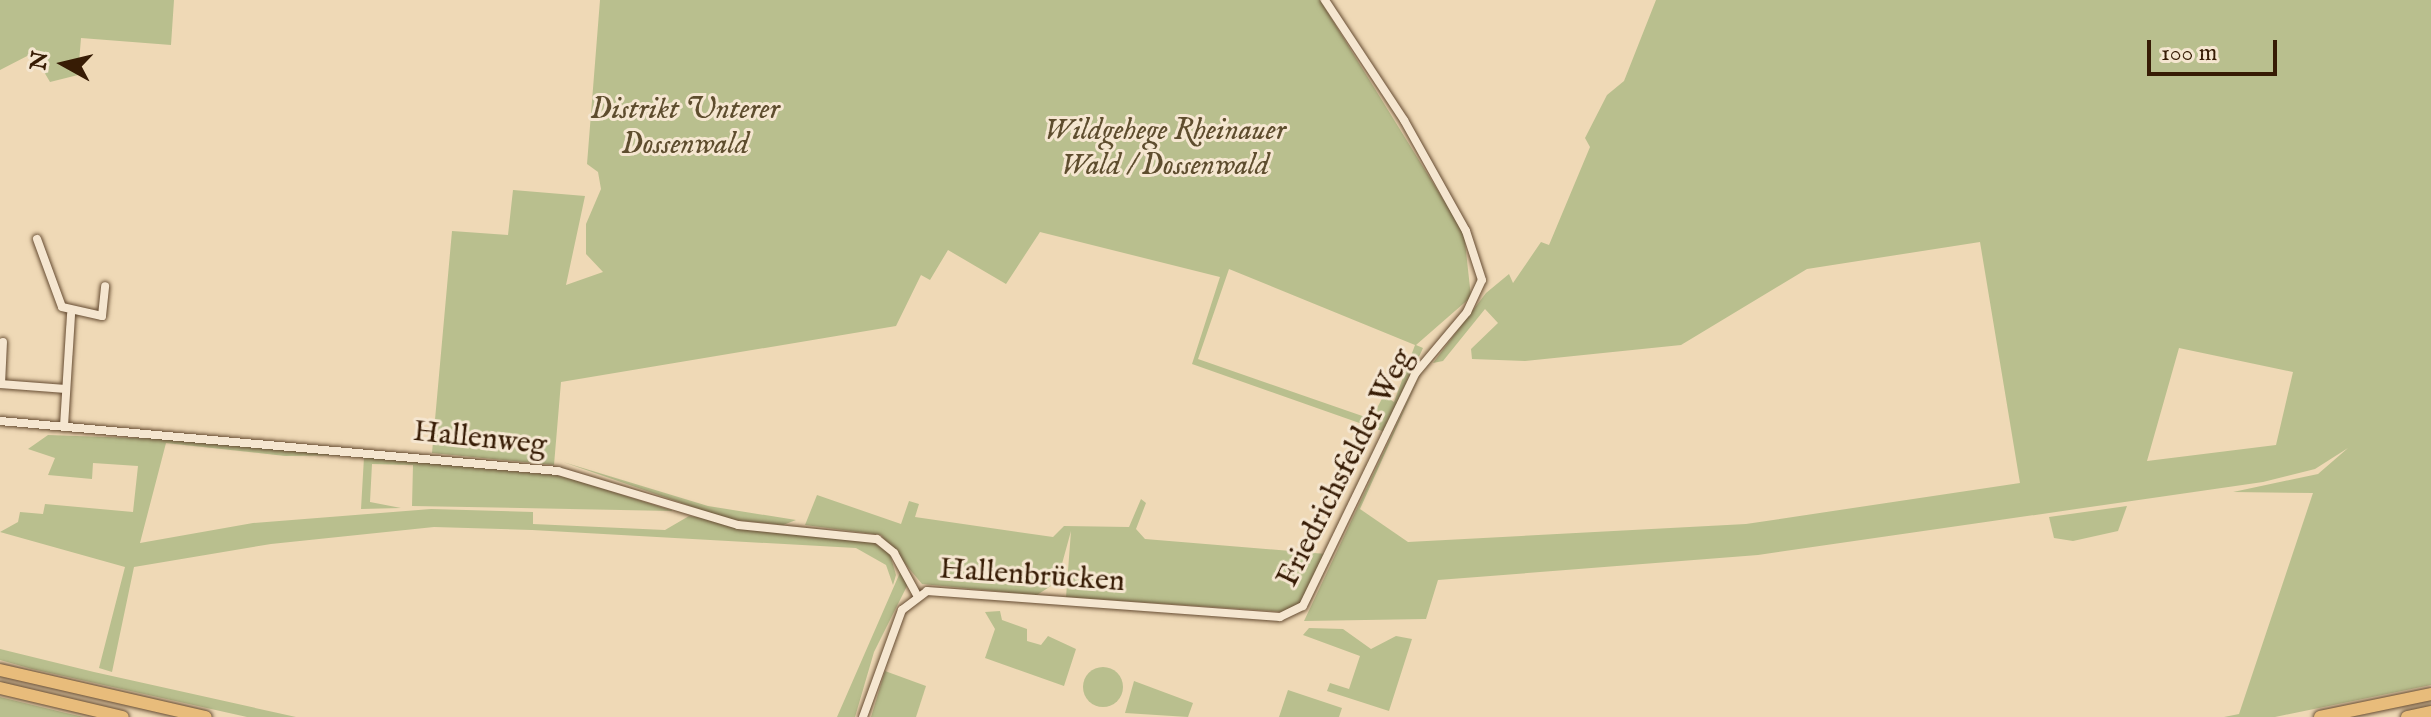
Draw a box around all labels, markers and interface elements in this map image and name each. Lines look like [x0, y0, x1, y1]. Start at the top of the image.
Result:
north arrow [24, 24, 104, 104]
scale bar [2151, 24, 2281, 74]
text: 100 m [2161, 38, 2217, 69]
text: N [25, 49, 55, 72]
park label: Distrikt Unterer Dossenwald [590, 92, 780, 162]
park label: Wildgehege Rheinauer Wald / Dossenwald [1044, 113, 1286, 184]
street label: Friedrichsfelder Weg [1270, 343, 1422, 593]
street label: Hallenweg [411, 414, 549, 464]
street label: Hallenbrücken [938, 552, 1126, 600]

